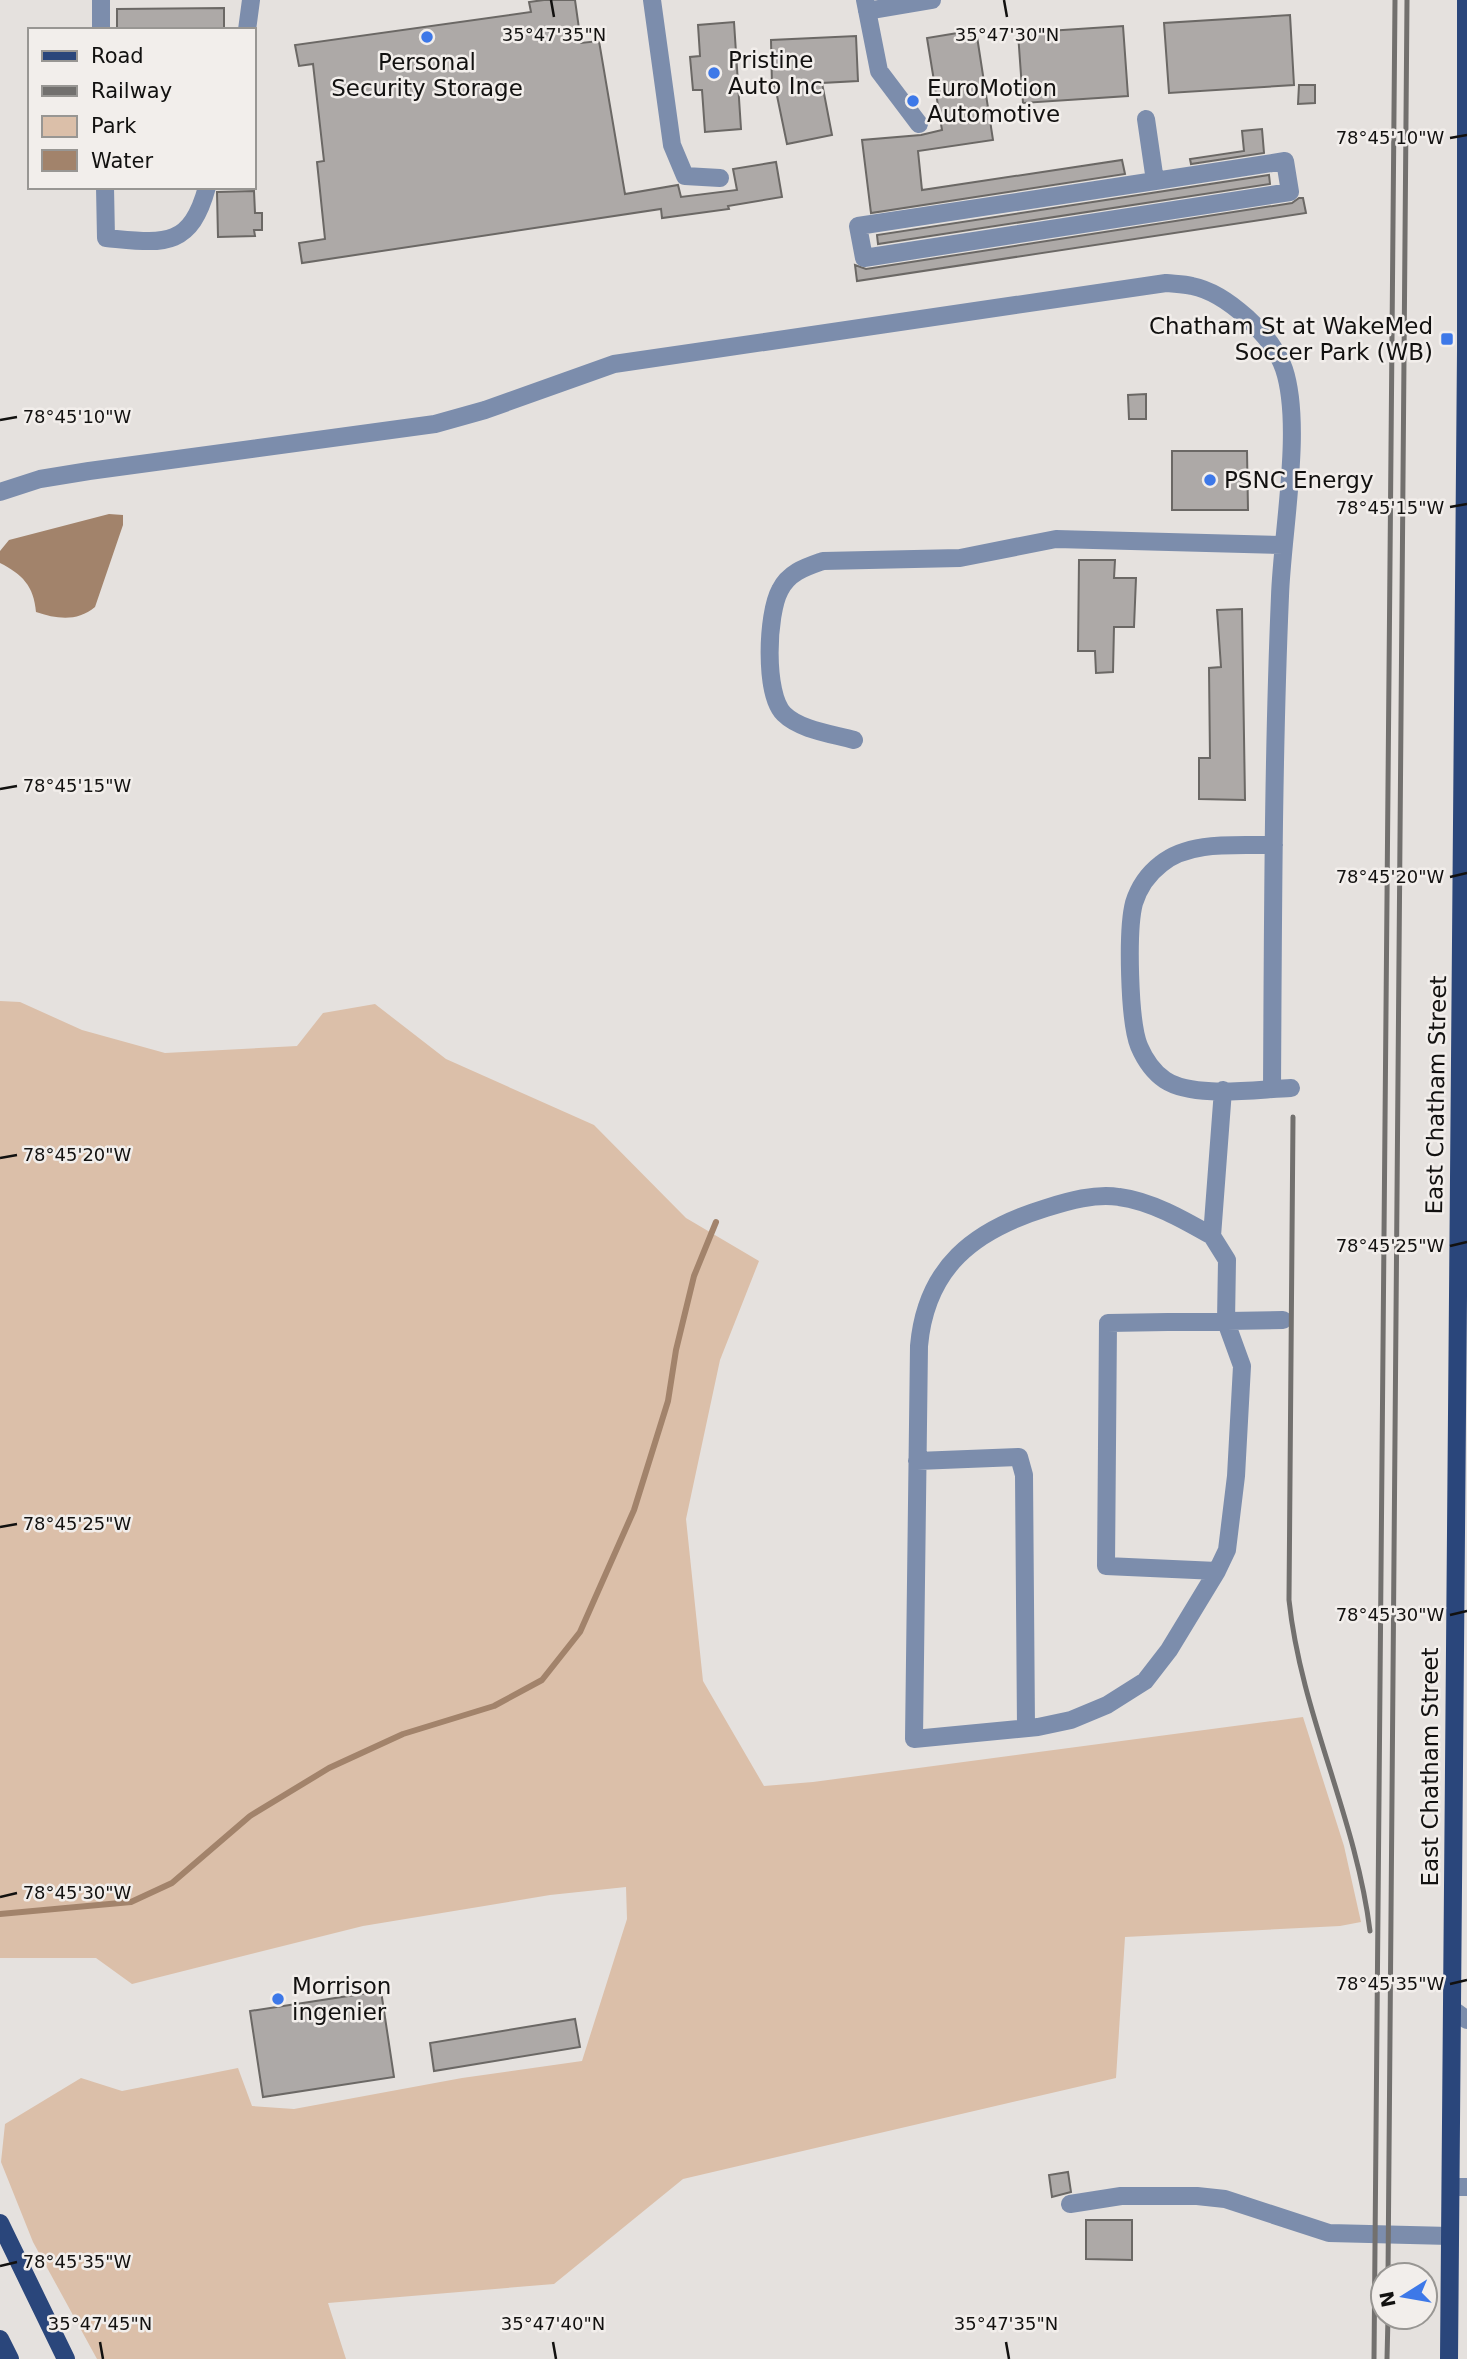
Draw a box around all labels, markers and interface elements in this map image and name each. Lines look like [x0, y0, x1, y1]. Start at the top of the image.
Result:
text: 35°47'35"N [502, 24, 606, 45]
text: 35°47'30"N [955, 24, 1059, 45]
legend [28, 28, 256, 189]
marker: Personal Security Storage [419, 29, 435, 45]
text: Road [91, 44, 144, 68]
place label: Pristine Auto Inc [728, 47, 823, 99]
place label: Personal Security Storage [331, 49, 523, 101]
marker: Pristine Auto Inc [706, 65, 722, 81]
place label: EuroMotion Automotive [927, 75, 1060, 127]
text: Railway [91, 79, 172, 103]
marker: EuroMotion Automotive [905, 93, 921, 109]
text: Park [91, 114, 137, 138]
text: 78°45'10"W [1336, 127, 1445, 148]
text: Water [91, 149, 153, 173]
place label: Chatham St at WakeMed Soccer Park (WB) [1149, 313, 1433, 365]
marker: Chatham St at WakeMed Soccer Park (WB) [1439, 331, 1455, 347]
text: 78°45'10"W [23, 406, 132, 427]
place label: PSNC Energy [1224, 467, 1374, 493]
marker: PSNC Energy [1202, 472, 1218, 488]
text: 78°45'15"W [1336, 497, 1445, 518]
text: 78°45'15"W [23, 775, 132, 796]
text: 78°45'20"W [1336, 866, 1445, 887]
street label: East Chatham Street [1421, 975, 1451, 1215]
text: 78°45'20"W [23, 1144, 132, 1165]
text: 78°45'25"W [1336, 1235, 1445, 1256]
text: 78°45'25"W [23, 1513, 132, 1534]
text: 78°45'30"W [1336, 1604, 1445, 1625]
street label: East Chatham Street [1417, 1648, 1443, 1886]
text: 78°45'30"W [23, 1882, 132, 1903]
place label: Morrison ingenier [292, 1973, 391, 2025]
text: 78°45'35"W [1336, 1973, 1445, 1994]
marker: Morrison ingenier [270, 1991, 286, 2007]
text: 78°45'35"W [23, 2251, 132, 2272]
north arrow [1369, 2261, 1439, 2331]
text: N [1375, 2289, 1400, 2309]
text: 35°47'45"N [48, 2313, 152, 2334]
text: 35°47'40"N [501, 2313, 605, 2334]
text: 35°47'35"N [954, 2313, 1058, 2334]

